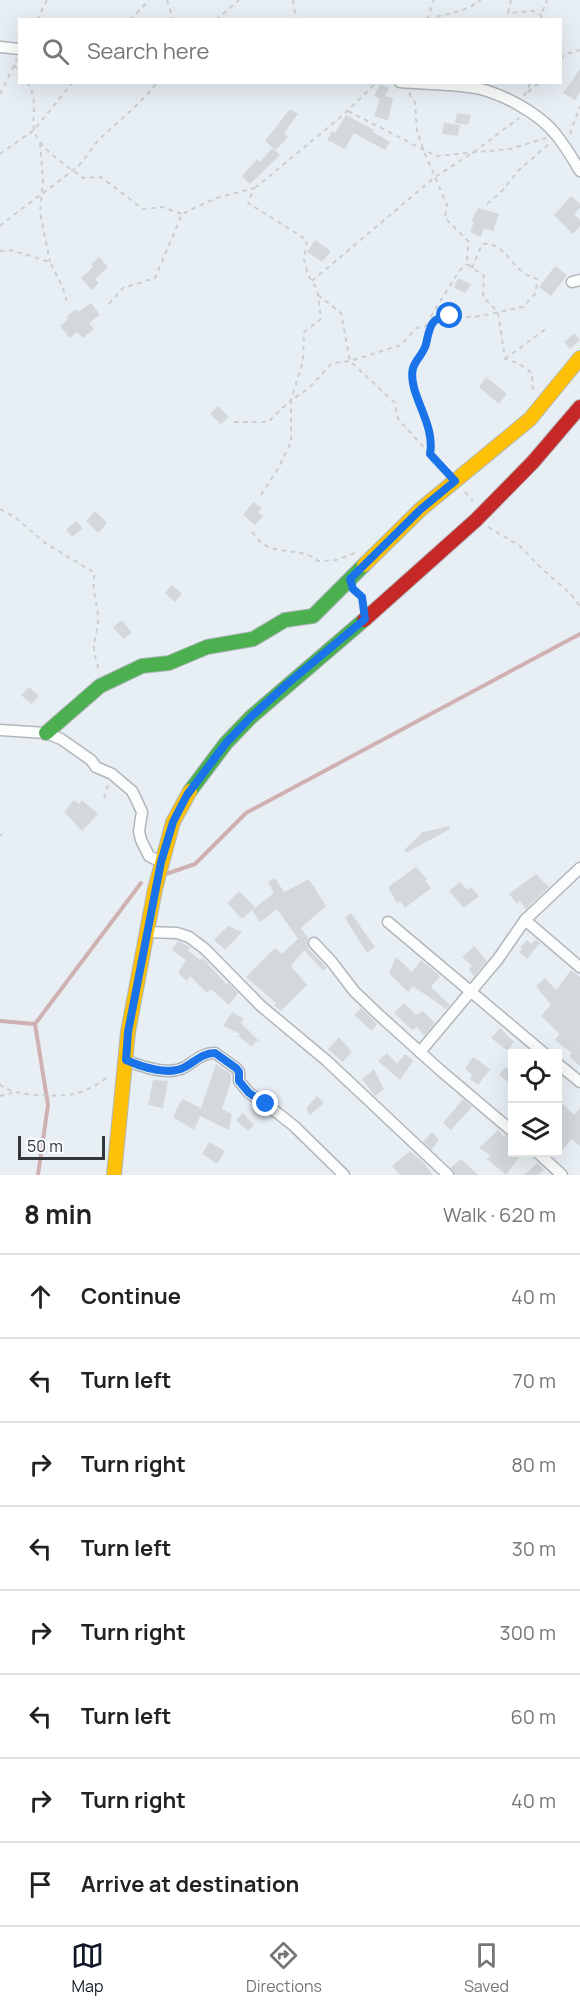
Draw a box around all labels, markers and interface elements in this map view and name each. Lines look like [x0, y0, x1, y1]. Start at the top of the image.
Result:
search box [18, 18, 562, 84]
icon: search [39, 35, 72, 68]
text: Search here [87, 36, 209, 66]
route start [436, 302, 462, 328]
map controls [508, 1049, 562, 1157]
button: locate [508, 1049, 562, 1103]
route end [252, 1090, 278, 1116]
button: layers [508, 1103, 562, 1157]
scale bar [18, 1133, 105, 1160]
text: 50 m [27, 1135, 63, 1157]
text: 8 min [24, 1196, 92, 1232]
text: Walk · 620 m [443, 1201, 556, 1228]
icon: ahead [24, 1280, 57, 1313]
text: Continue [81, 1281, 181, 1311]
text: 40 m [511, 1283, 556, 1310]
icon: left [24, 1364, 57, 1397]
text: Turn left [81, 1365, 171, 1395]
text: 70 m [513, 1367, 556, 1394]
icon: right [24, 1448, 57, 1481]
text: Turn right [81, 1449, 186, 1479]
text: 80 m [511, 1451, 556, 1478]
icon: left [24, 1532, 57, 1565]
text: Turn left [81, 1533, 171, 1563]
text: 30 m [512, 1535, 556, 1562]
icon: right [24, 1616, 57, 1649]
text: Turn right [81, 1617, 186, 1647]
text: 300 m [500, 1619, 556, 1646]
icon: left [24, 1700, 57, 1733]
text: Turn left [81, 1701, 171, 1731]
text: 60 m [510, 1703, 556, 1730]
icon: right [24, 1784, 57, 1817]
text: Turn right [81, 1785, 186, 1815]
text: 40 m [511, 1787, 556, 1814]
icon: arrive [24, 1868, 57, 1901]
text: Arrive at destination [81, 1869, 299, 1899]
tab: Map [71, 1939, 104, 1997]
tab: Directions [246, 1939, 322, 1997]
tab: Saved [464, 1939, 509, 1997]

